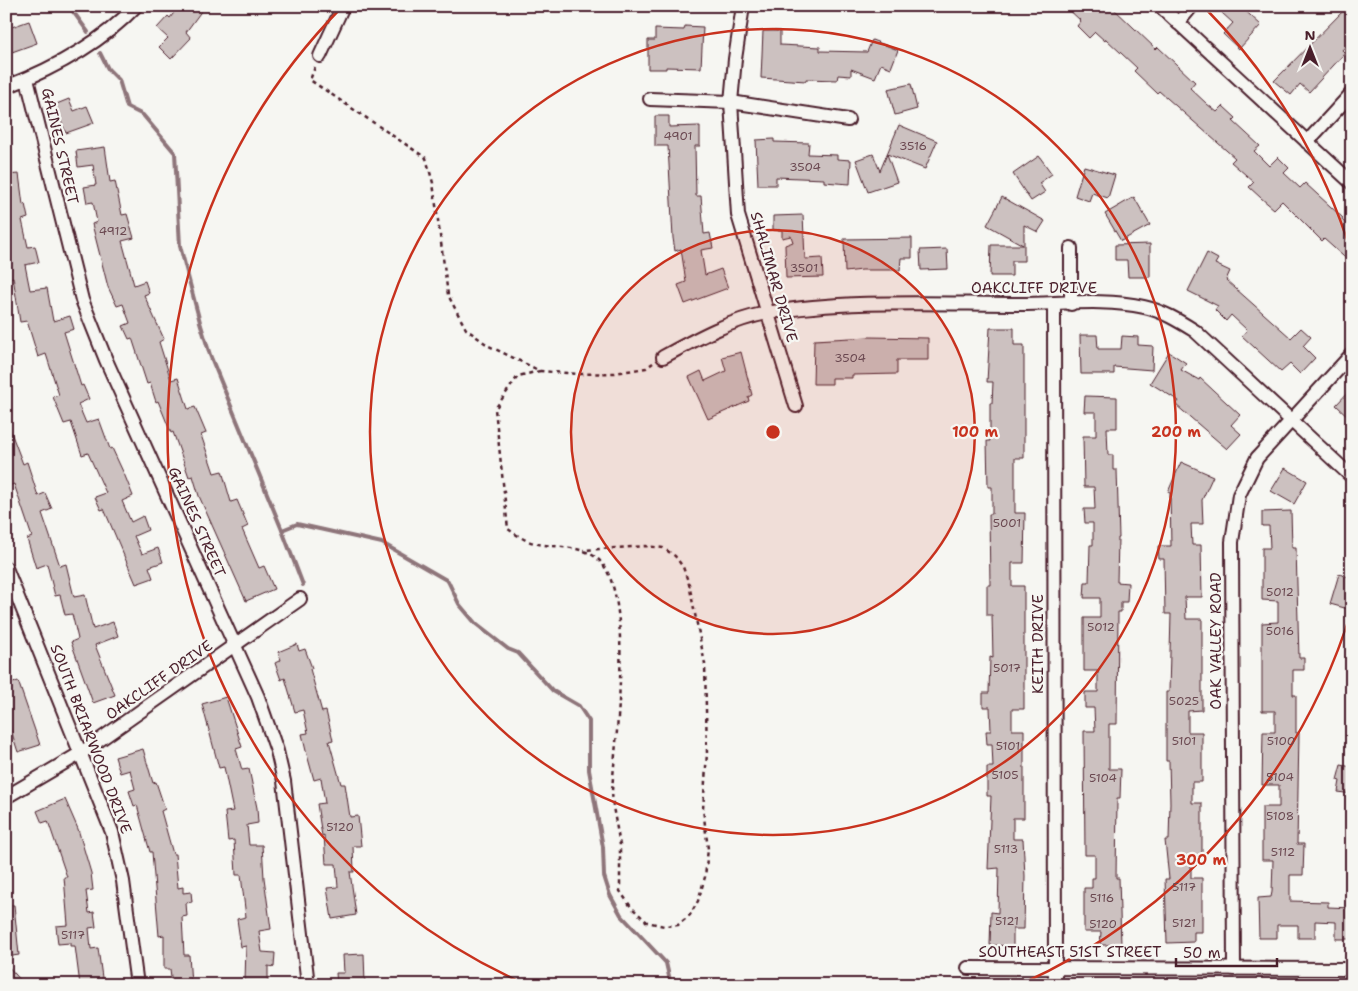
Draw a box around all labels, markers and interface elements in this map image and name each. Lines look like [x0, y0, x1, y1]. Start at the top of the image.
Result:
north arrow [1286, 22, 1336, 72]
text: N [1304, 26, 1316, 44]
street label: GAINES STREET [37, 86, 83, 206]
house number: 4901 [663, 128, 693, 144]
house number: 3516 [899, 138, 927, 154]
house number: 3504 [789, 159, 821, 175]
street label: SHALIMAR DRIVE [746, 209, 802, 345]
house number: 4912 [99, 223, 127, 239]
house number: 3501 [790, 260, 818, 276]
street label: OAKCLIFF DRIVE [971, 278, 1097, 298]
house number: 3504 [834, 350, 866, 366]
text: 100 m [952, 422, 998, 442]
text: 200 m [1151, 422, 1201, 442]
centre of rings [764, 423, 782, 441]
street label: GAINES STREET [164, 464, 230, 580]
house number: 5001 [993, 515, 1021, 531]
street label: OAK VALLEY ROAD [1206, 572, 1226, 710]
house number: 5012 [1266, 584, 1294, 600]
street label: KEITH DRIVE [1028, 594, 1048, 694]
house number: 5012 [1087, 619, 1115, 635]
house number: 5016 [1266, 623, 1294, 639]
street label: OAKCLIFF DRIVE [102, 636, 216, 724]
street label: SOUTH BRIARWOOD DRIVE [46, 641, 136, 837]
house number: 5017 [993, 660, 1021, 676]
house number: 5025 [1169, 693, 1199, 709]
house number: 5101 [1172, 733, 1196, 749]
house number: 5100 [1267, 733, 1295, 749]
house number: 5101 [996, 738, 1020, 754]
house number: 5105 [991, 767, 1019, 783]
house number: 5104 [1266, 769, 1294, 785]
house number: 5104 [1089, 770, 1117, 786]
house number: 5108 [1266, 808, 1294, 824]
house number: 5120 [326, 819, 354, 835]
house number: 5113 [994, 841, 1018, 857]
house number: 5112 [1271, 844, 1295, 860]
text: 300 m [1176, 850, 1226, 870]
house number: 5117 [1172, 879, 1196, 895]
house number: 5116 [1090, 890, 1114, 906]
house number: 5121 [995, 913, 1019, 929]
house number: 5121 [1172, 915, 1196, 931]
house number: 5120 [1089, 916, 1117, 932]
house number: 5117 [61, 927, 85, 943]
scale bar [1176, 936, 1277, 968]
street label: SOUTHEAST 51ST STREET [979, 942, 1161, 962]
text: 50 m [1183, 943, 1221, 963]

